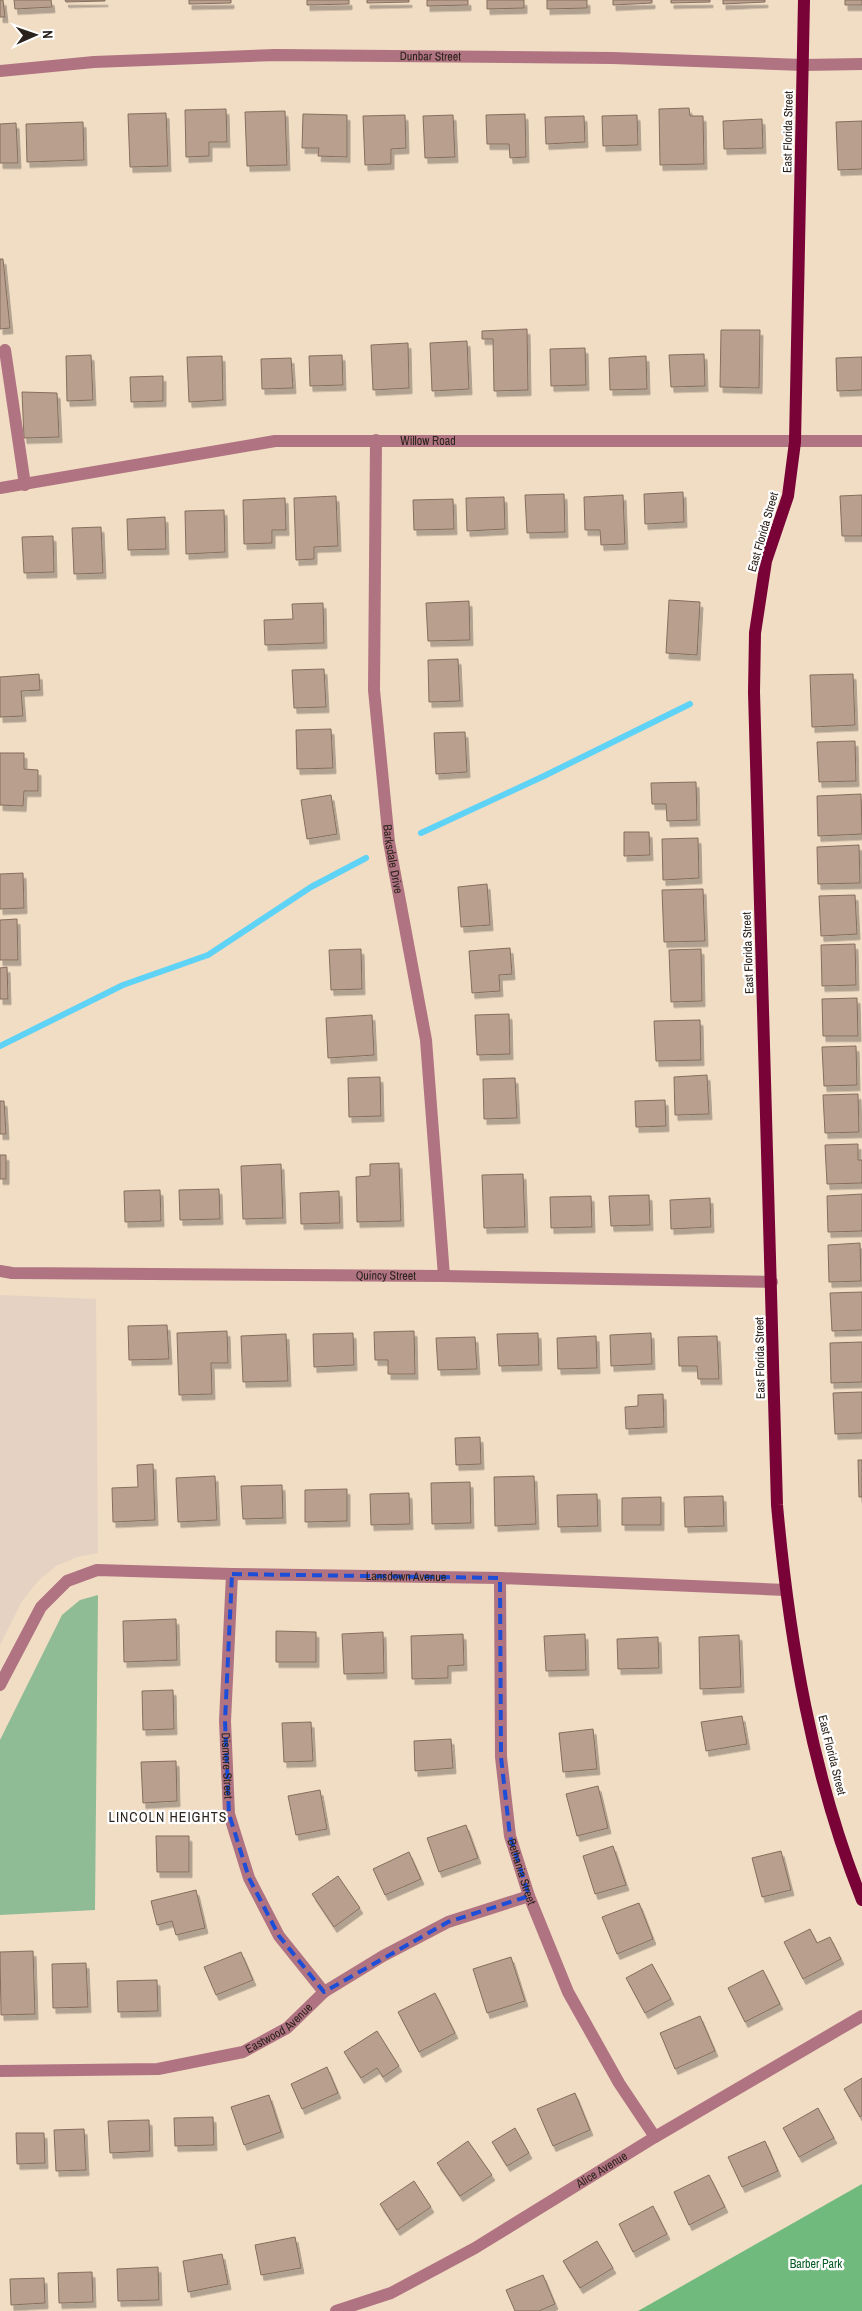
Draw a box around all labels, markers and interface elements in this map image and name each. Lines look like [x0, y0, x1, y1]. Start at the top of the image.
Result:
north arrow [10, 10, 60, 60]
text: N [39, 30, 57, 39]
street label: Dunbar Street [400, 48, 461, 65]
street label: East Florida Street [779, 91, 797, 173]
street label: Willow Road [400, 433, 456, 449]
street label: East Florida Street [744, 490, 782, 574]
street label: Barksdale Drive [379, 823, 406, 895]
street label: East Florida Street [739, 911, 757, 994]
street label: Quincy Street [356, 1267, 416, 1284]
street label: East Florida Street [751, 1317, 769, 1399]
street label: Lansdown Avenue [366, 1568, 446, 1585]
street label: East Florida Street [814, 1713, 850, 1797]
street label: Dismore Street [218, 1732, 236, 1800]
district label: LINCOLN HEIGHTS [109, 1808, 227, 1826]
street label: Bethania Street [503, 1837, 540, 1907]
street label: Eastwood Avenue [243, 2000, 316, 2057]
street label: Alice Avenue [572, 2148, 630, 2192]
park label: Barber Park [790, 2256, 842, 2272]

